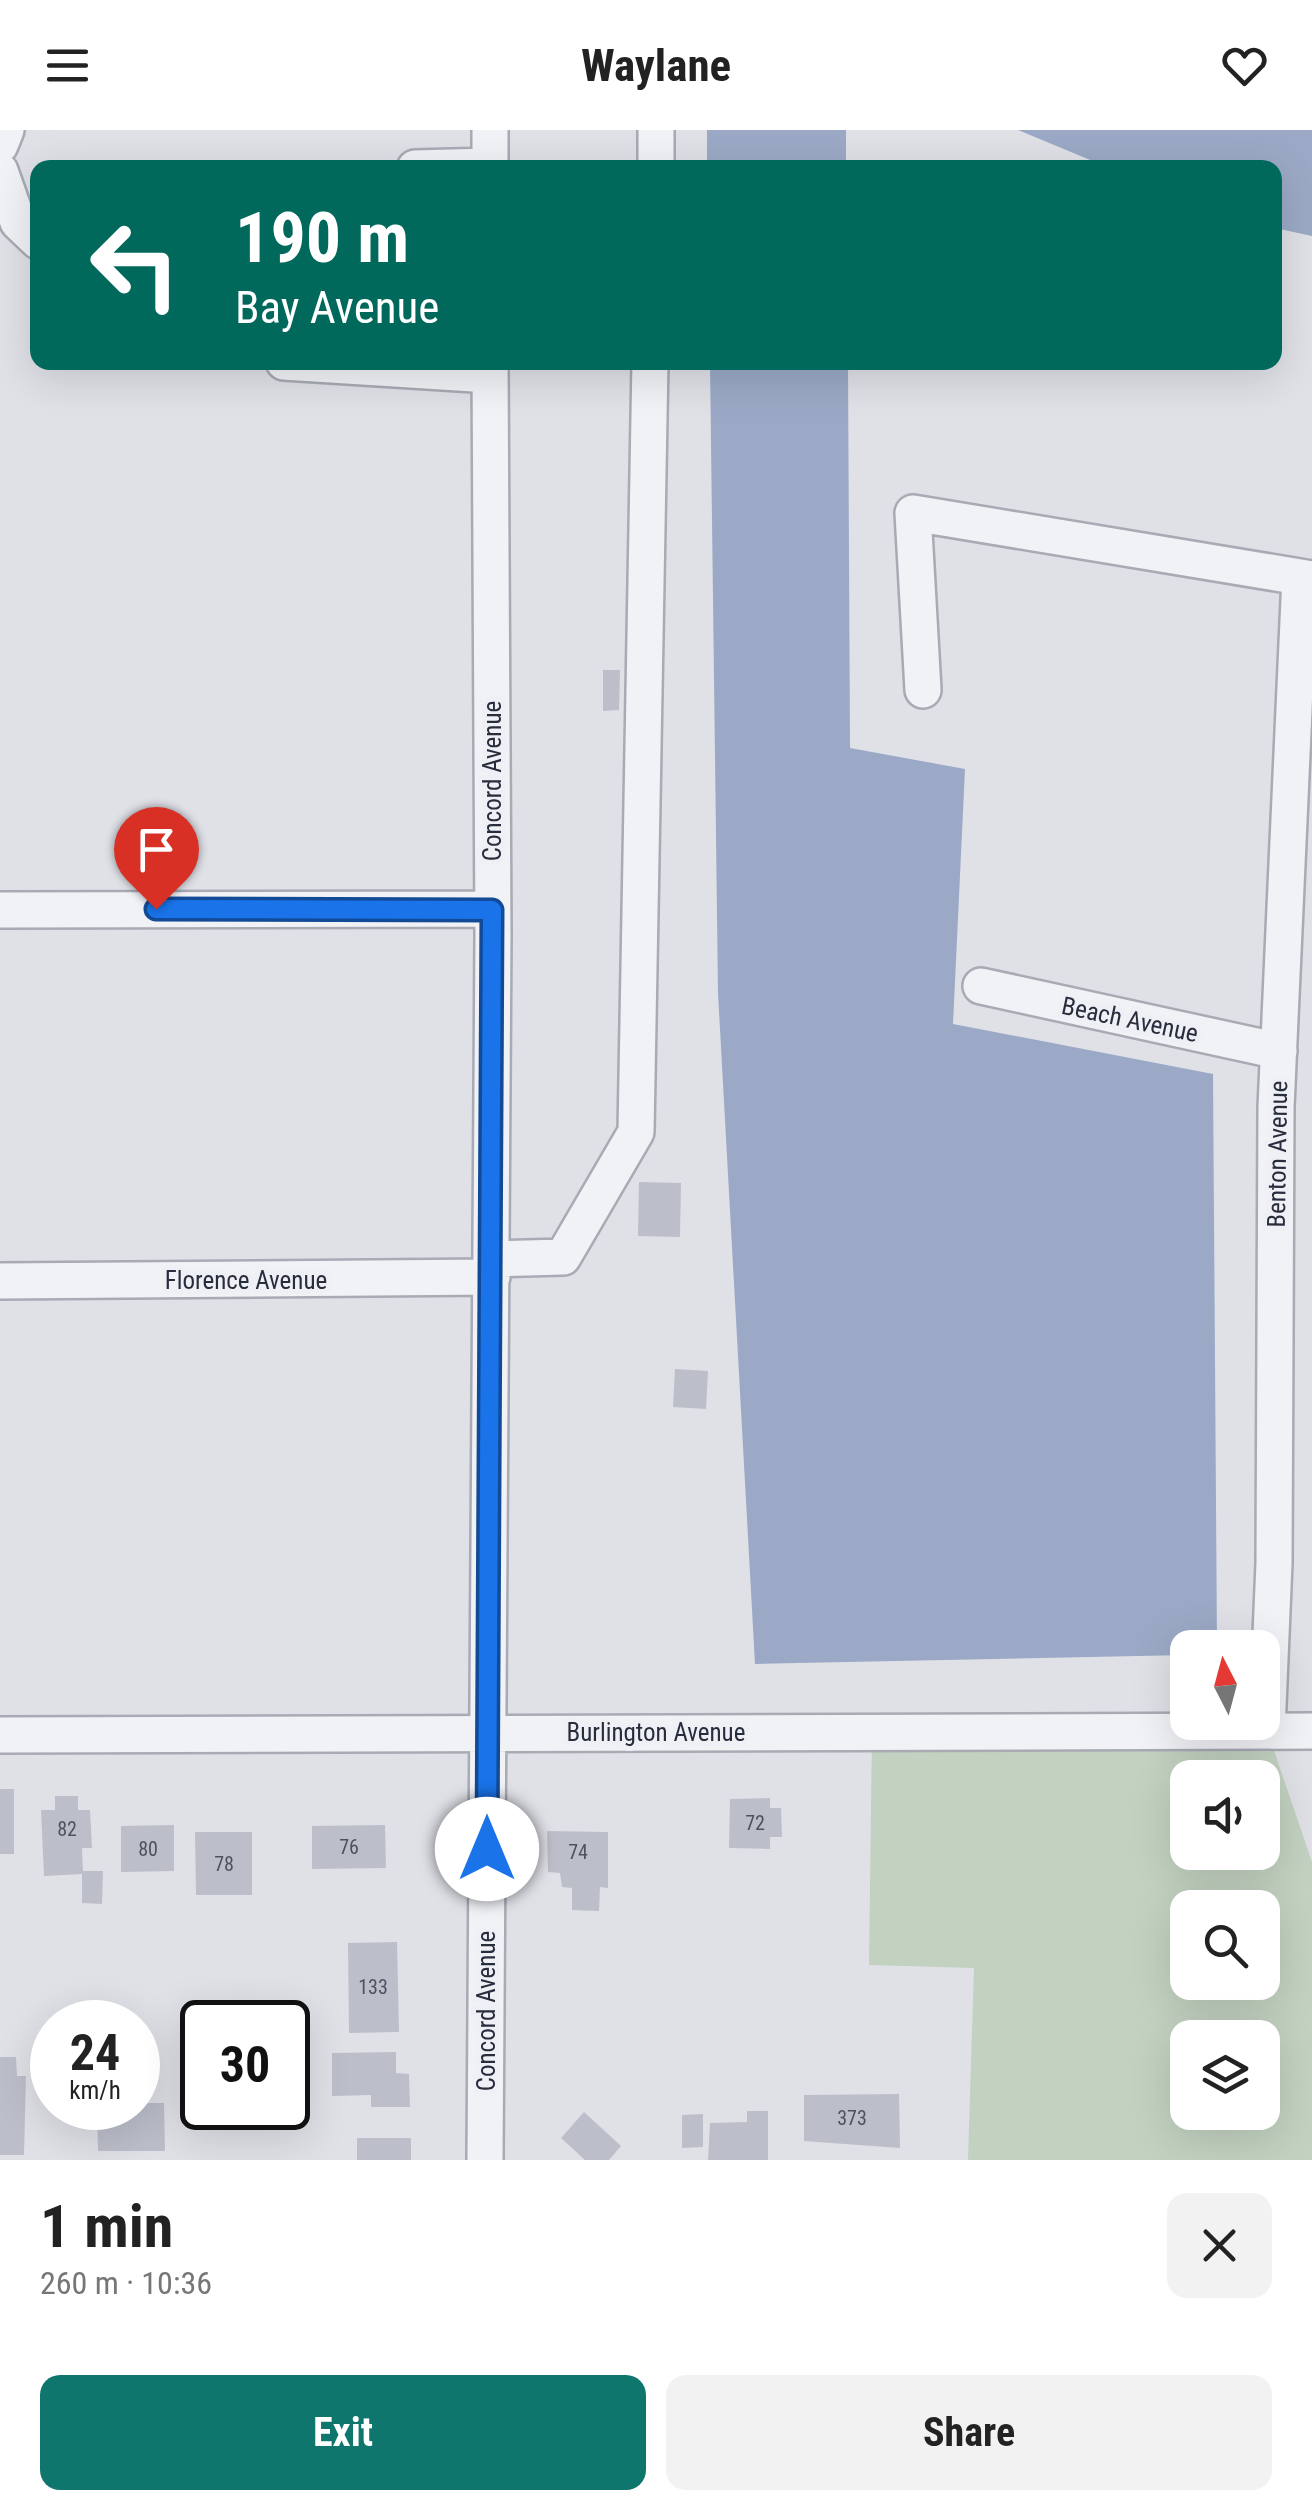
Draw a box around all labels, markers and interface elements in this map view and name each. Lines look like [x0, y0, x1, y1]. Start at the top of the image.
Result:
icon: menu [40, 38, 95, 93]
icon: heart [1217, 38, 1272, 93]
text: Waylane [581, 39, 731, 92]
text: 190 m [235, 197, 409, 279]
icon: left [70, 200, 200, 330]
text: Bay Avenue [235, 281, 439, 334]
street label: Concord Avenue [478, 701, 507, 861]
pin [114, 807, 199, 910]
icon: arrive [129, 822, 184, 877]
street label: Beach Avenue [1059, 991, 1201, 1048]
street label: Benton Avenue [1262, 1080, 1293, 1228]
street label: Florence Avenue [165, 1266, 327, 1295]
north arrow [1170, 1630, 1280, 1740]
map controls [1170, 1630, 1280, 2130]
street label: Burlington Avenue [567, 1718, 745, 1747]
button: sound [1170, 1760, 1280, 1870]
position arrow [435, 1797, 539, 1901]
house number: 72 [745, 1811, 765, 1835]
house number: 82 [57, 1817, 77, 1841]
house number: 76 [339, 1835, 359, 1859]
house number: 80 [138, 1837, 158, 1861]
house number: 74 [568, 1840, 588, 1864]
house number: 78 [214, 1852, 234, 1876]
button: search [1170, 1890, 1280, 2000]
street label: Concord Avenue [472, 1931, 501, 2091]
house number: 133 [358, 1975, 388, 1999]
speed limit sign: 30 [180, 2000, 310, 2130]
button: layers [1170, 2020, 1280, 2130]
text: 24 [70, 2024, 120, 2082]
text: km/h [69, 2076, 121, 2105]
house number: 373 [837, 2106, 867, 2130]
text: 1 min [40, 2191, 173, 2262]
button: close [1167, 2193, 1272, 2298]
text: 260 m · 10:36 [40, 2264, 212, 2302]
button: Exit [40, 2375, 646, 2490]
button: Share [666, 2375, 1272, 2490]

